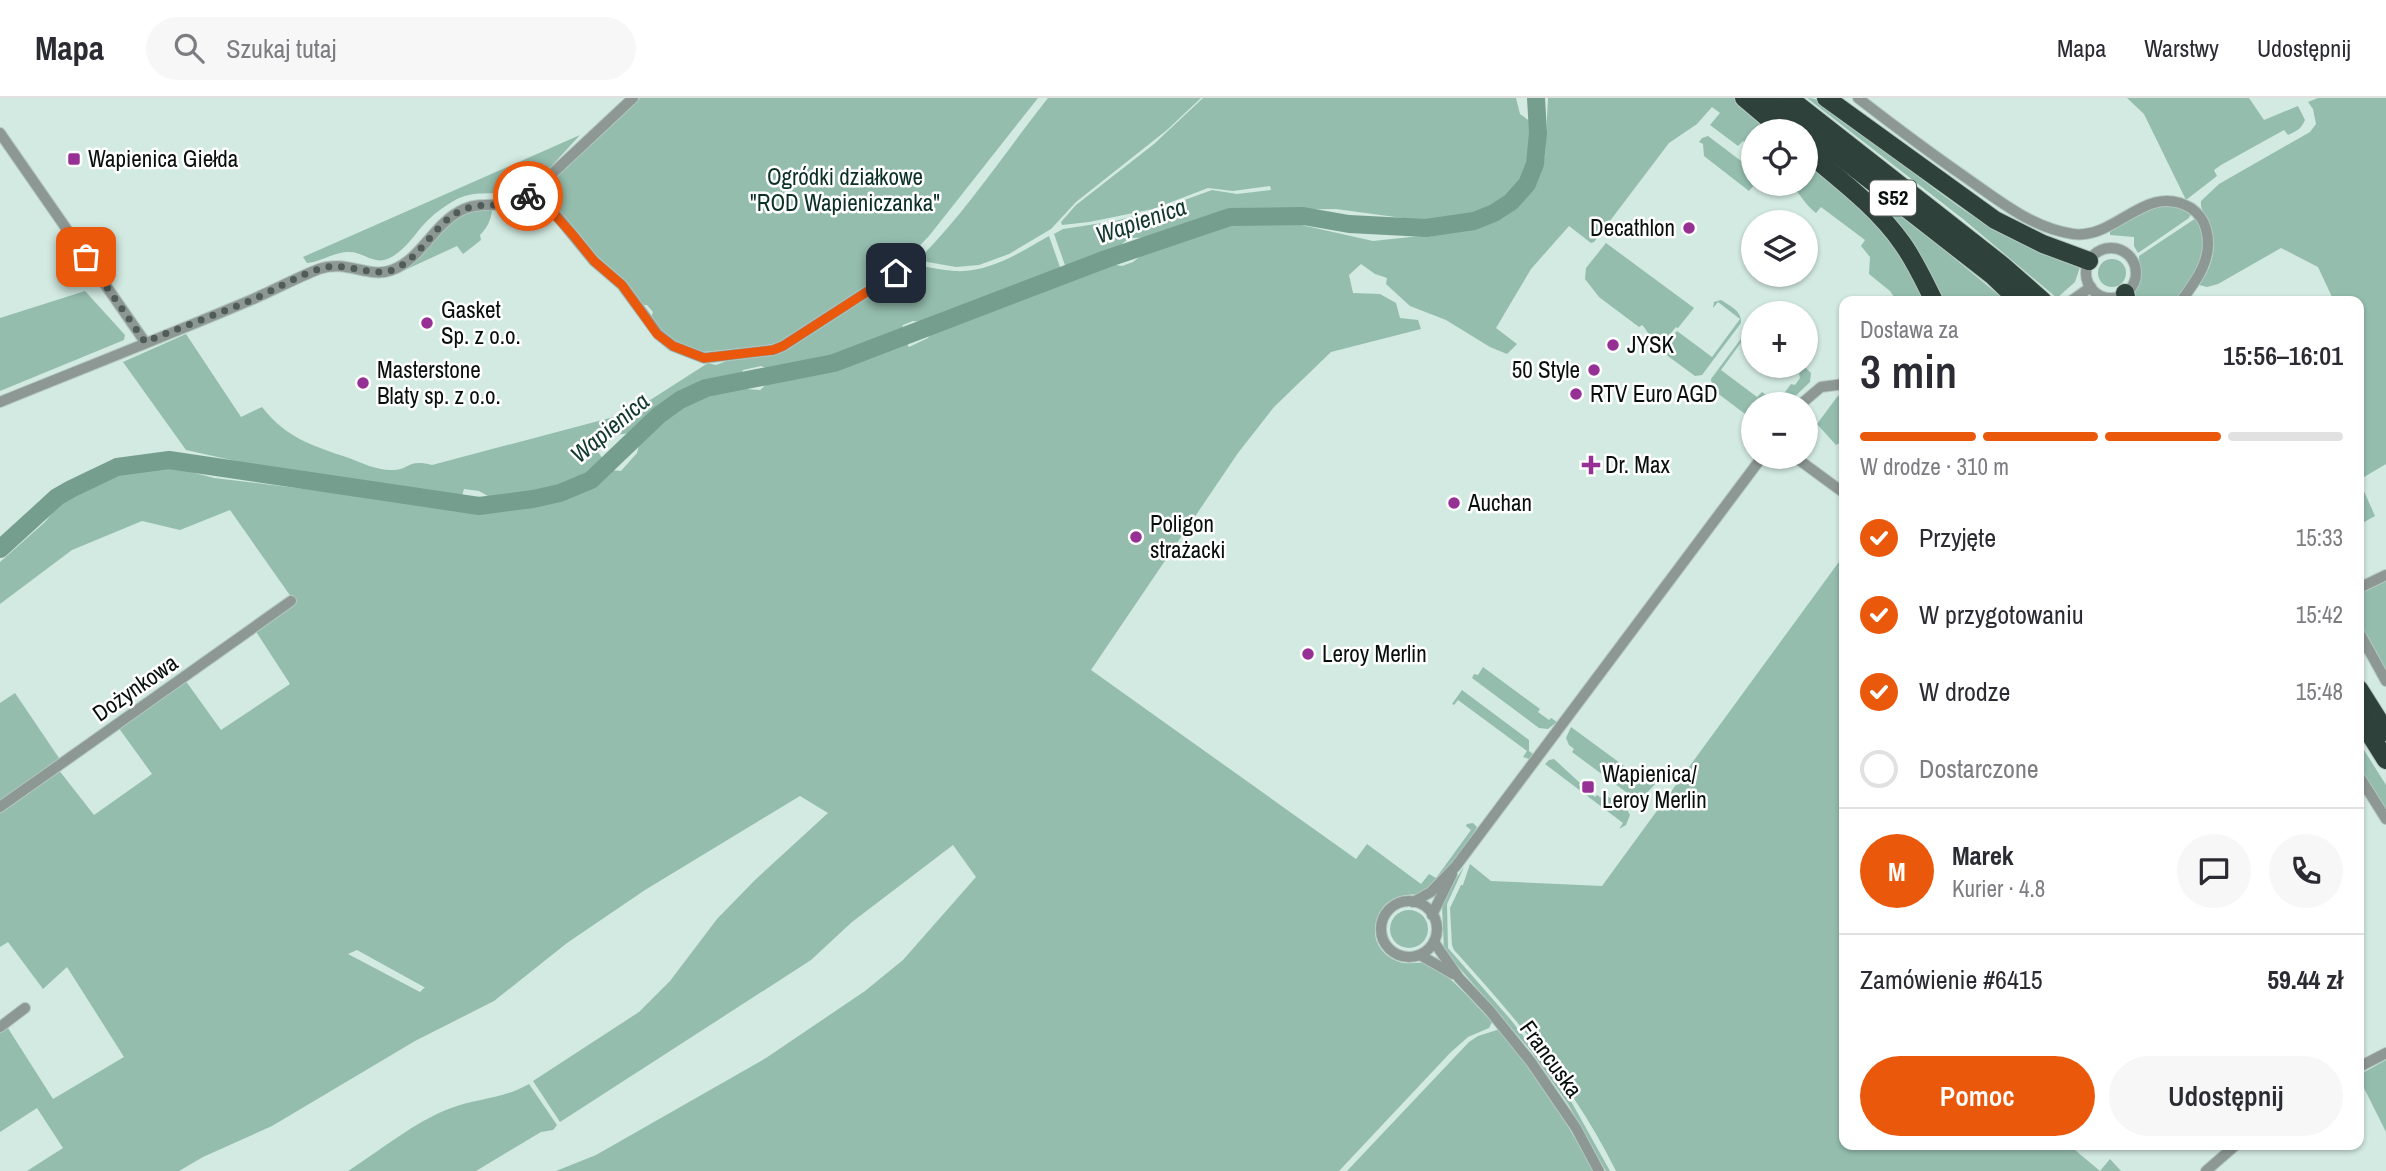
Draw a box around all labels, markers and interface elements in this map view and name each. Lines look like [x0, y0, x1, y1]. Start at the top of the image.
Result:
search box [146, 17, 636, 80]
text: Mapa [35, 26, 104, 70]
icon: search [170, 29, 208, 67]
text: Szukaj tutaj [226, 31, 336, 66]
text: Mapa [2057, 32, 2106, 64]
text: Warstwy [2144, 32, 2219, 64]
text: Udostępnij [2257, 32, 2351, 64]
map controls [1741, 119, 1818, 469]
button: locate [1741, 119, 1818, 196]
place label: Wapienica Giełda [88, 143, 239, 174]
marker: Wapienica Giełda [66, 151, 82, 167]
courier [493, 161, 563, 231]
park label: Ogródki działkowe "ROD Wapieniczanka" [750, 161, 940, 218]
icon: bike [509, 177, 547, 215]
road number: S52 [1870, 180, 1916, 216]
water label: Wapienica [1091, 190, 1190, 250]
button: layers [1741, 210, 1818, 287]
place label: Decathlon [1590, 212, 1675, 243]
marker: Decathlon [1681, 220, 1697, 236]
pin [56, 227, 116, 287]
icon: bag [67, 238, 105, 276]
pin [866, 243, 926, 303]
icon: home [877, 254, 915, 292]
place label: Gasket Sp. z o.o. [441, 294, 521, 351]
button: + [1741, 301, 1818, 378]
text: Dostawa za [1860, 314, 1959, 345]
marker: Gasket Sp. z o.o. [419, 315, 435, 331]
place label: JYSK [1627, 329, 1675, 360]
marker: JYSK [1605, 337, 1621, 353]
text: 15:56–16:01 [2223, 338, 2343, 373]
text: 3 min [1860, 340, 1957, 402]
place label: Masterstone Blaty sp. z o.o. [377, 354, 501, 411]
place label: 50 Style [1512, 354, 1580, 385]
marker: 50 Style [1586, 362, 1602, 378]
marker: Masterstone Blaty sp. z o.o. [355, 375, 371, 391]
place label: RTV Euro AGD [1590, 378, 1718, 409]
water label: Wapienica [563, 385, 656, 470]
marker: RTV Euro AGD [1568, 386, 1584, 402]
button: − [1741, 392, 1818, 469]
place label: Dr. Max [1605, 449, 1671, 480]
text: W drodze · 310 m [1860, 451, 2009, 482]
marker: Dr. Max [1583, 457, 1599, 473]
place label: Auchan [1467, 487, 1532, 518]
marker: Auchan [1446, 495, 1462, 511]
place label: Poligon strażacki [1150, 508, 1225, 565]
icon: check [1860, 519, 1898, 557]
text: Przyjęte [1919, 520, 1996, 555]
text: 15:33 [2296, 522, 2343, 553]
marker: Poligon strażacki [1128, 529, 1144, 545]
icon: check [1860, 596, 1898, 634]
text: W przygotowaniu [1919, 597, 2084, 632]
text: 15:42 [2296, 599, 2343, 630]
place label: Leroy Merlin [1322, 638, 1427, 669]
marker: Leroy Merlin [1300, 646, 1316, 662]
street label: Dożynkowa [86, 647, 184, 728]
icon: check [1860, 673, 1898, 711]
text: W drodze [1919, 674, 2010, 709]
text: 15:48 [2296, 676, 2343, 707]
text: Dostarczone [1919, 751, 2039, 786]
place label: Wapienica/ Leroy Merlin [1602, 758, 1707, 815]
marker: Wapienica/ Leroy Merlin [1580, 779, 1596, 795]
button: chat [2177, 834, 2251, 908]
button: phone [2269, 834, 2343, 908]
text: Marek [1952, 838, 2014, 873]
text: M [1888, 854, 1906, 889]
text: Kurier · 4.8 [1952, 873, 2045, 904]
text: Zamówienie #6415 [1860, 962, 2043, 997]
text: 59.44 zł [2267, 962, 2343, 997]
street label: Francuska [1513, 1014, 1590, 1104]
button: Pomoc [1860, 1056, 2095, 1136]
button: Udostępnij [2109, 1056, 2343, 1136]

